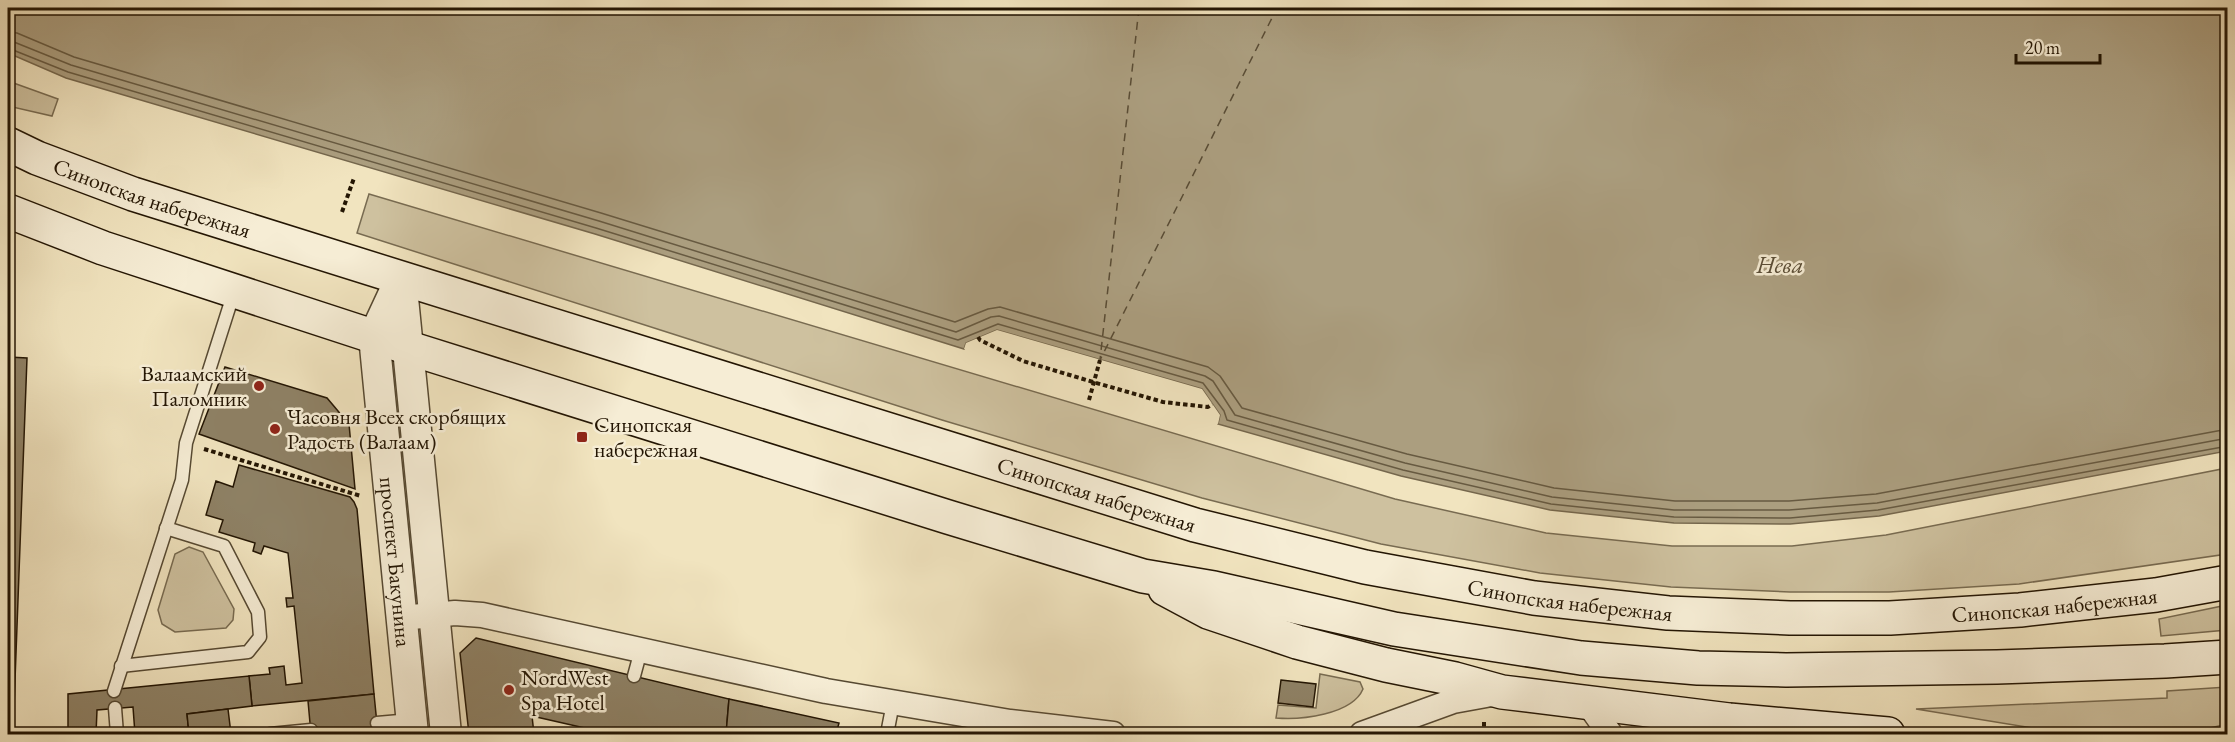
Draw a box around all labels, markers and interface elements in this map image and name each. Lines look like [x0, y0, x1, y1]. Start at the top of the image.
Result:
scale bar [2016, 27, 2100, 65]
text: 20 m [2025, 36, 2060, 59]
street label: Синопская набережная [49, 151, 254, 245]
water label: Нева [1755, 249, 1804, 280]
place label: Валаамский Паломник [141, 359, 247, 413]
marker: Валаамский Паломник [252, 379, 266, 393]
place label: Часовня Всех скорбящих Радость (Валаам) [287, 402, 506, 456]
place label: Синопская набережная [594, 410, 698, 464]
marker: Часовня Всех скорбящих Радость (Валаам) [268, 422, 282, 436]
marker: Синопская набережная [575, 430, 589, 444]
street label: Синопская набережная [993, 450, 1200, 539]
street label: проспект Бакунина [373, 476, 418, 649]
street label: Синопская набережная [1465, 572, 1674, 628]
street label: Синопская набережная [1951, 581, 2159, 629]
place label: NordWest Spa Hotel [521, 663, 608, 717]
marker: NordWest Spa Hotel [502, 683, 516, 697]

